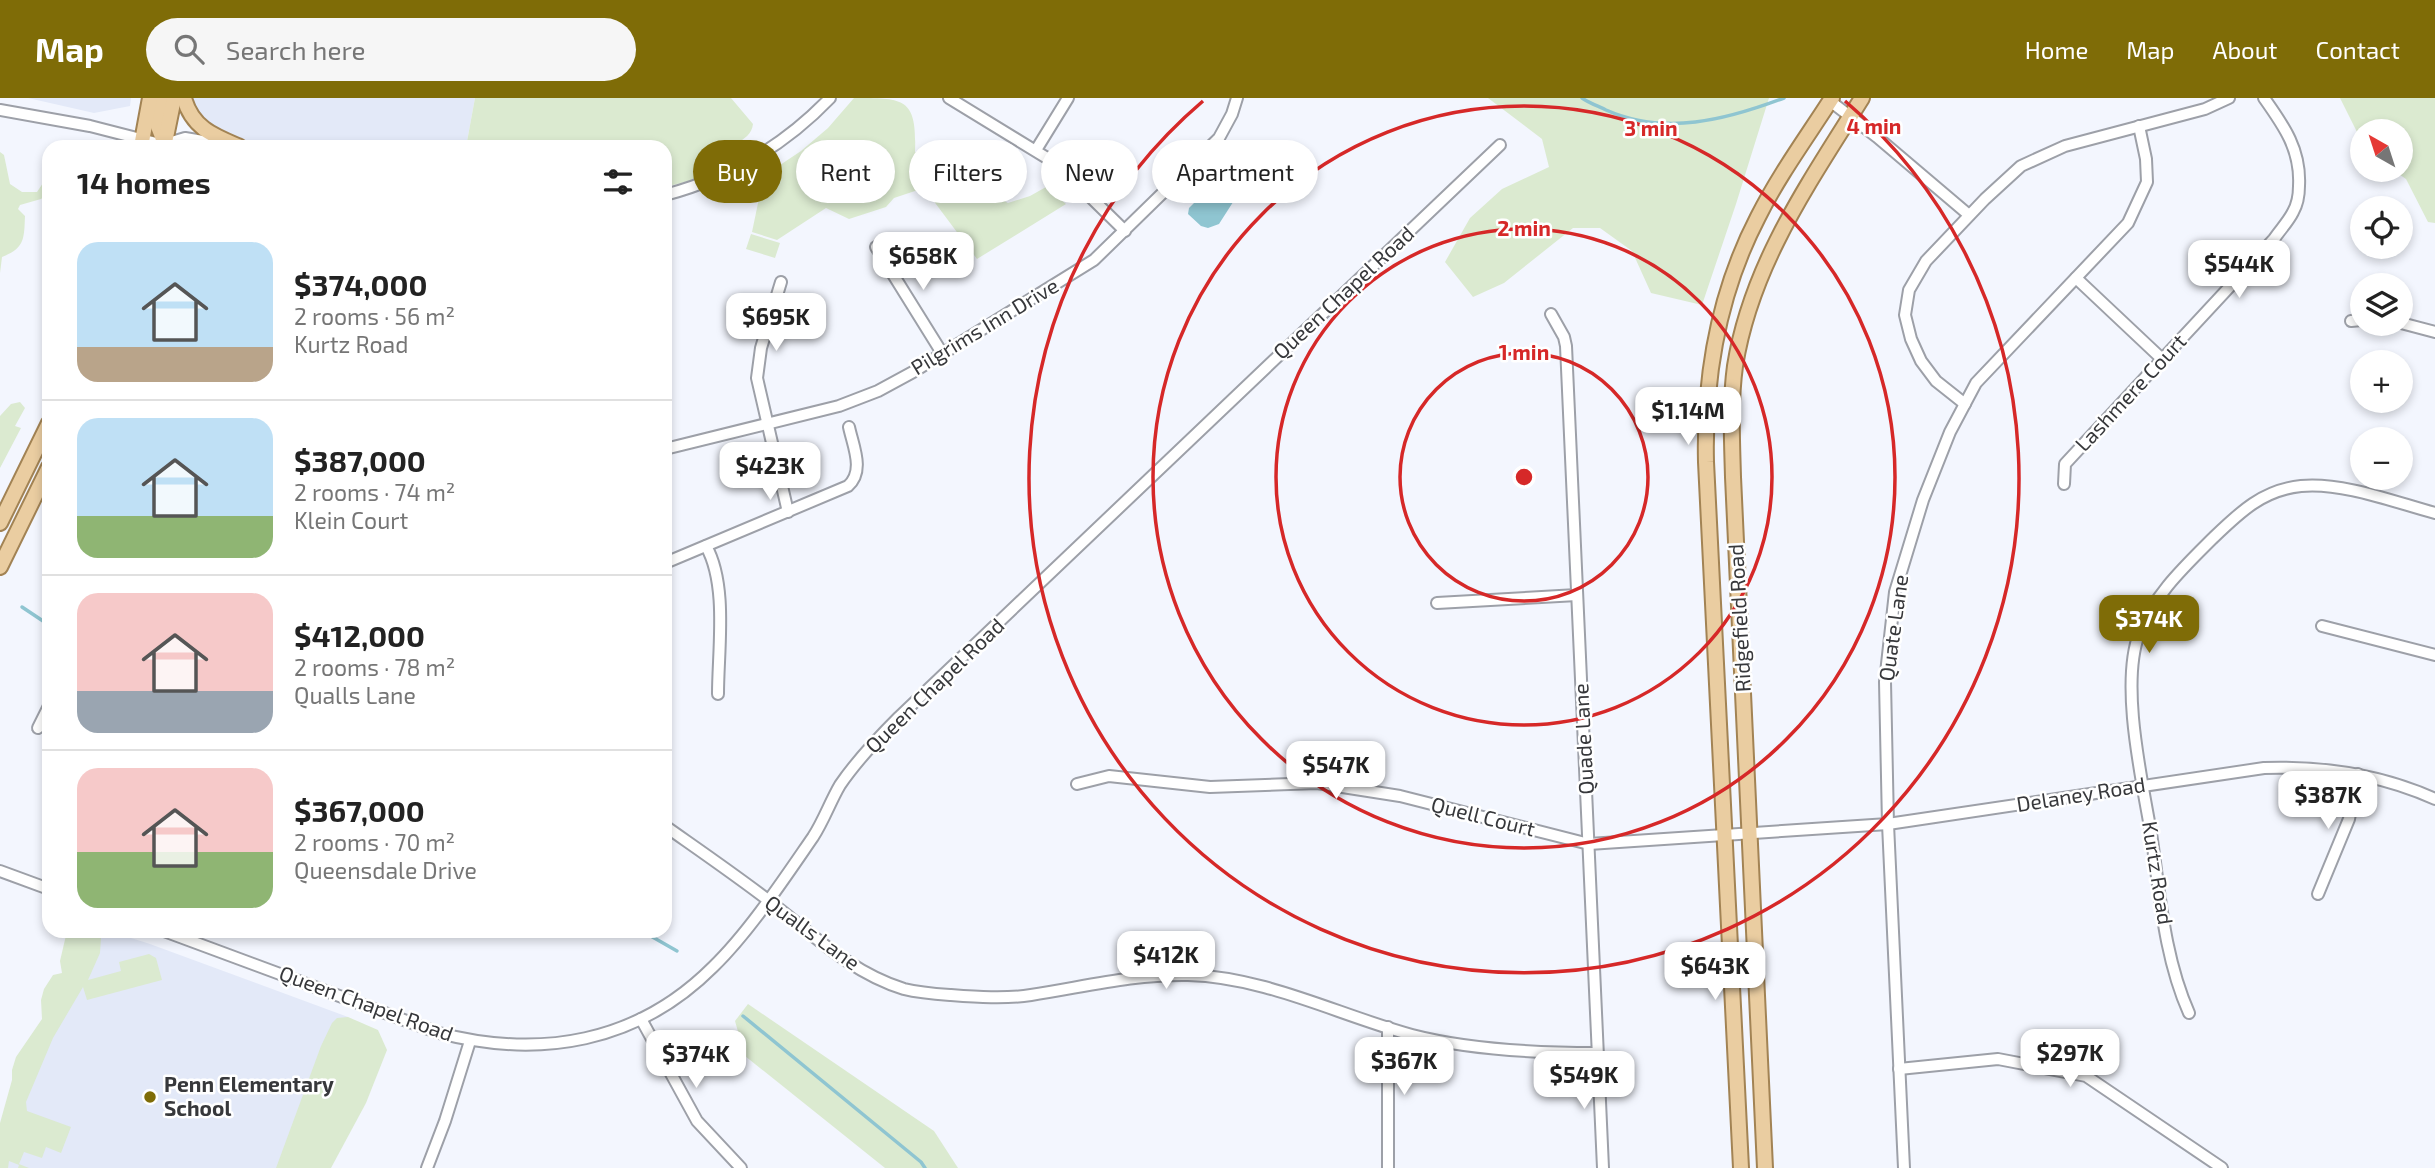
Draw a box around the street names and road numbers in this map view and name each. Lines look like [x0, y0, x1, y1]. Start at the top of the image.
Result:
street label: Queen Chapel Road [1267, 220, 1419, 364]
street label: Pilgrims Inn Drive [906, 272, 1062, 380]
street label: Lashmere Court [2069, 328, 2191, 456]
street label: Ridgefield Road [1722, 543, 1755, 693]
street label: Quate Lane [1873, 573, 1913, 683]
street label: Queen Chapel Road [859, 612, 1009, 758]
street label: Quade Lane [1567, 683, 1599, 795]
street label: Delaney Road [2015, 771, 2147, 816]
street label: Quell Court [1429, 791, 1538, 841]
street label: Kurtz Road [2138, 819, 2179, 926]
street label: Qualls Lane [760, 889, 865, 975]
street label: Queen Chapel Road [276, 959, 457, 1047]

